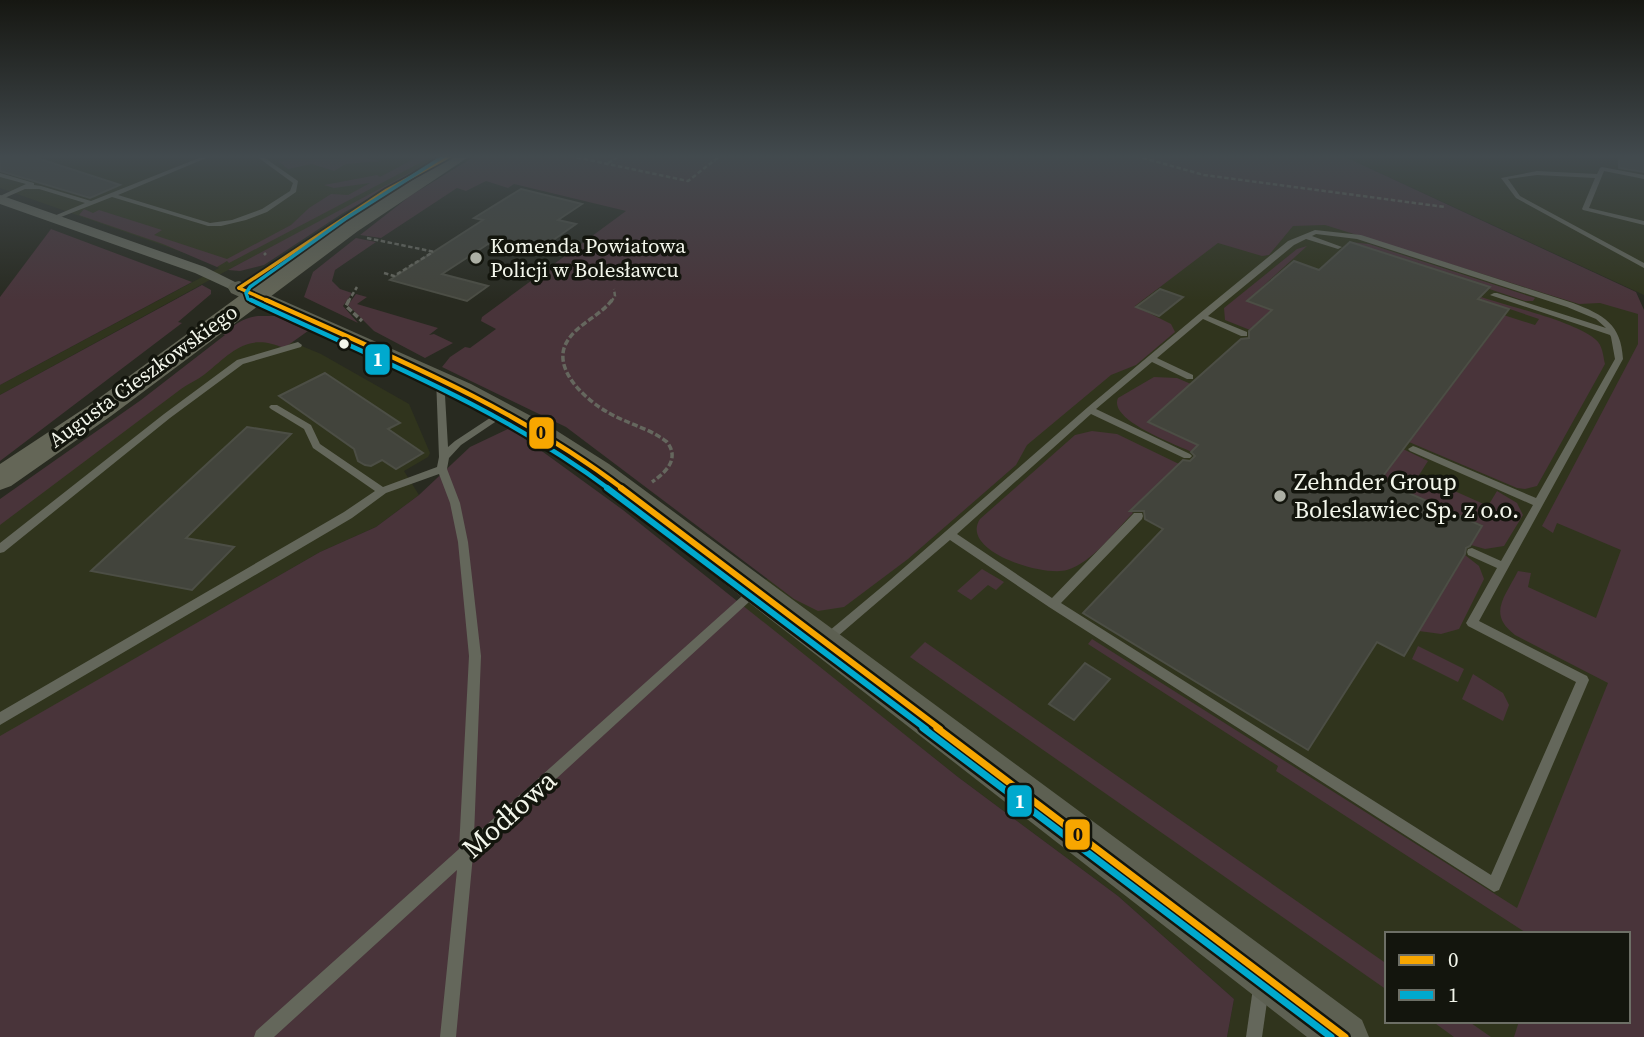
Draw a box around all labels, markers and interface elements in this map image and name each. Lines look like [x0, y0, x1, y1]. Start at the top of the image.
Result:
place label: Komenda Powiatowa Policji w Bolesławcu [490, 231, 686, 284]
marker: Komenda Powiatowa Policji w Bolesławcu [468, 250, 484, 266]
street label: Augusta Cieszkowskiego [42, 297, 243, 454]
unlabelled marker [337, 337, 351, 351]
line badge: 1 [364, 343, 391, 376]
text: 1 [373, 346, 383, 372]
line badge: 0 [528, 416, 555, 450]
text: 0 [536, 419, 546, 445]
place label: Zehnder Group Boleslawiec Sp. z o.o. [1294, 465, 1519, 526]
marker: Zehnder Group Boleslawiec Sp. z o.o. [1272, 488, 1288, 504]
street label: Modłowa [454, 761, 565, 867]
line badge: 1 [1006, 784, 1033, 818]
text: 1 [1015, 788, 1025, 814]
line badge: 0 [1064, 818, 1091, 851]
text: 0 [1073, 821, 1083, 847]
legend [1385, 932, 1630, 1023]
text: 0 [1448, 945, 1459, 974]
text: 1 [1448, 980, 1459, 1009]

